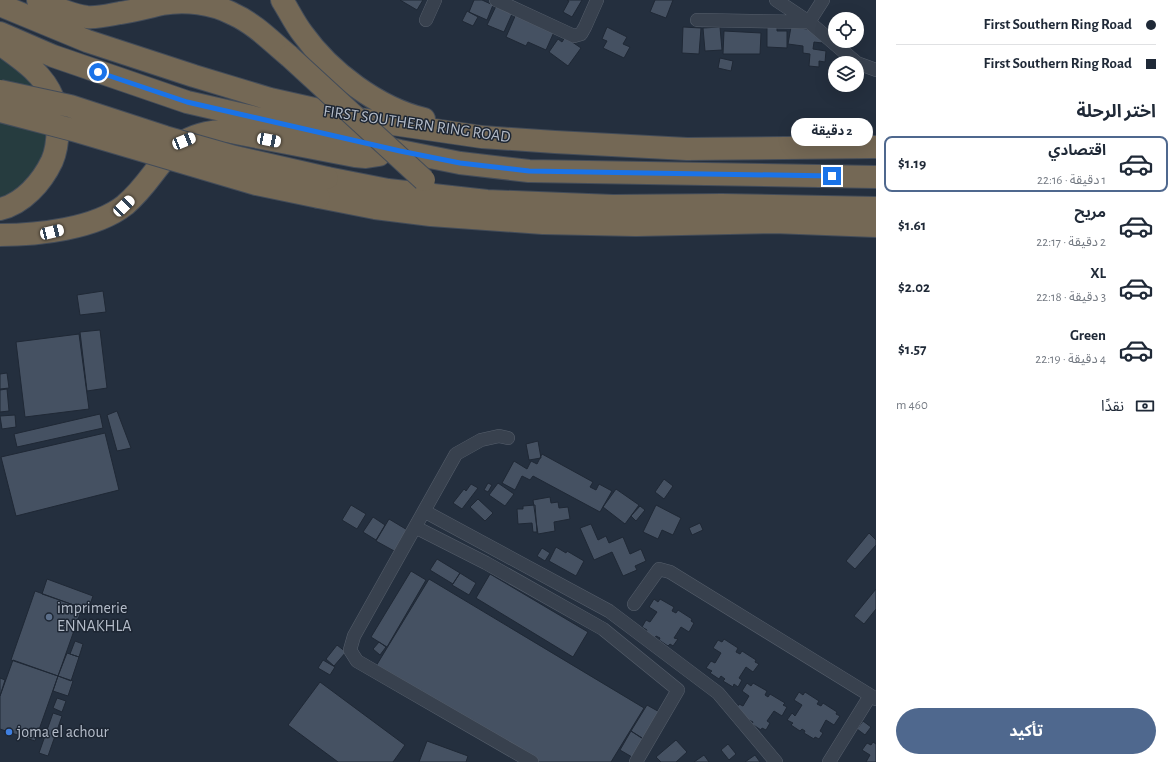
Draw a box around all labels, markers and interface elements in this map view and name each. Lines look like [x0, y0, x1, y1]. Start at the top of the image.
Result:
map controls [828, 12, 864, 92]
button: locate [828, 12, 864, 48]
text: First Southern Ring Road [984, 17, 1132, 32]
button: layers [828, 56, 864, 92]
text: First Southern Ring Road [984, 56, 1132, 71]
route start [89, 63, 107, 81]
street label: FIRST SOUTHERN RING ROAD [322, 103, 512, 145]
text: اختر الرحلة [1076, 103, 1156, 121]
callout: 2 دقيقة [791, 118, 873, 146]
text: 2 دقيقة [812, 125, 852, 138]
car [171, 131, 197, 151]
car [256, 132, 282, 148]
text: اقتصادي [1048, 143, 1106, 158]
icon: car [1118, 146, 1154, 182]
text: $1.19 [898, 156, 926, 171]
route end [823, 167, 841, 185]
text: 1 دقيقة · 22:16 [1037, 174, 1106, 187]
car [111, 193, 137, 219]
text: مريح [1074, 205, 1106, 220]
icon: car [1118, 208, 1154, 244]
text: $1.61 [898, 218, 926, 233]
car [39, 223, 65, 241]
text: 2 دقيقة · 22:17 [1036, 236, 1106, 249]
text: XL [1090, 266, 1106, 281]
icon: car [1118, 270, 1154, 306]
text: $2.02 [898, 280, 930, 295]
text: 3 دقيقة · 22:18 [1036, 291, 1106, 304]
text: Green [1070, 328, 1106, 343]
icon: car [1118, 332, 1154, 368]
text: $1.57 [898, 342, 927, 357]
text: 4 دقيقة · 22:19 [1035, 353, 1106, 366]
icon: cash [1134, 395, 1156, 417]
text: 460 m [896, 399, 928, 412]
text: نقدًا [1101, 399, 1124, 414]
place label: imprimerie ENNAKHLA [57, 600, 131, 634]
marker: imprimerie ENNAKHLA [44, 612, 54, 622]
button: تأكيد [896, 708, 1156, 754]
place label: joma el achour [17, 724, 109, 741]
marker: joma el achour [4, 727, 14, 737]

